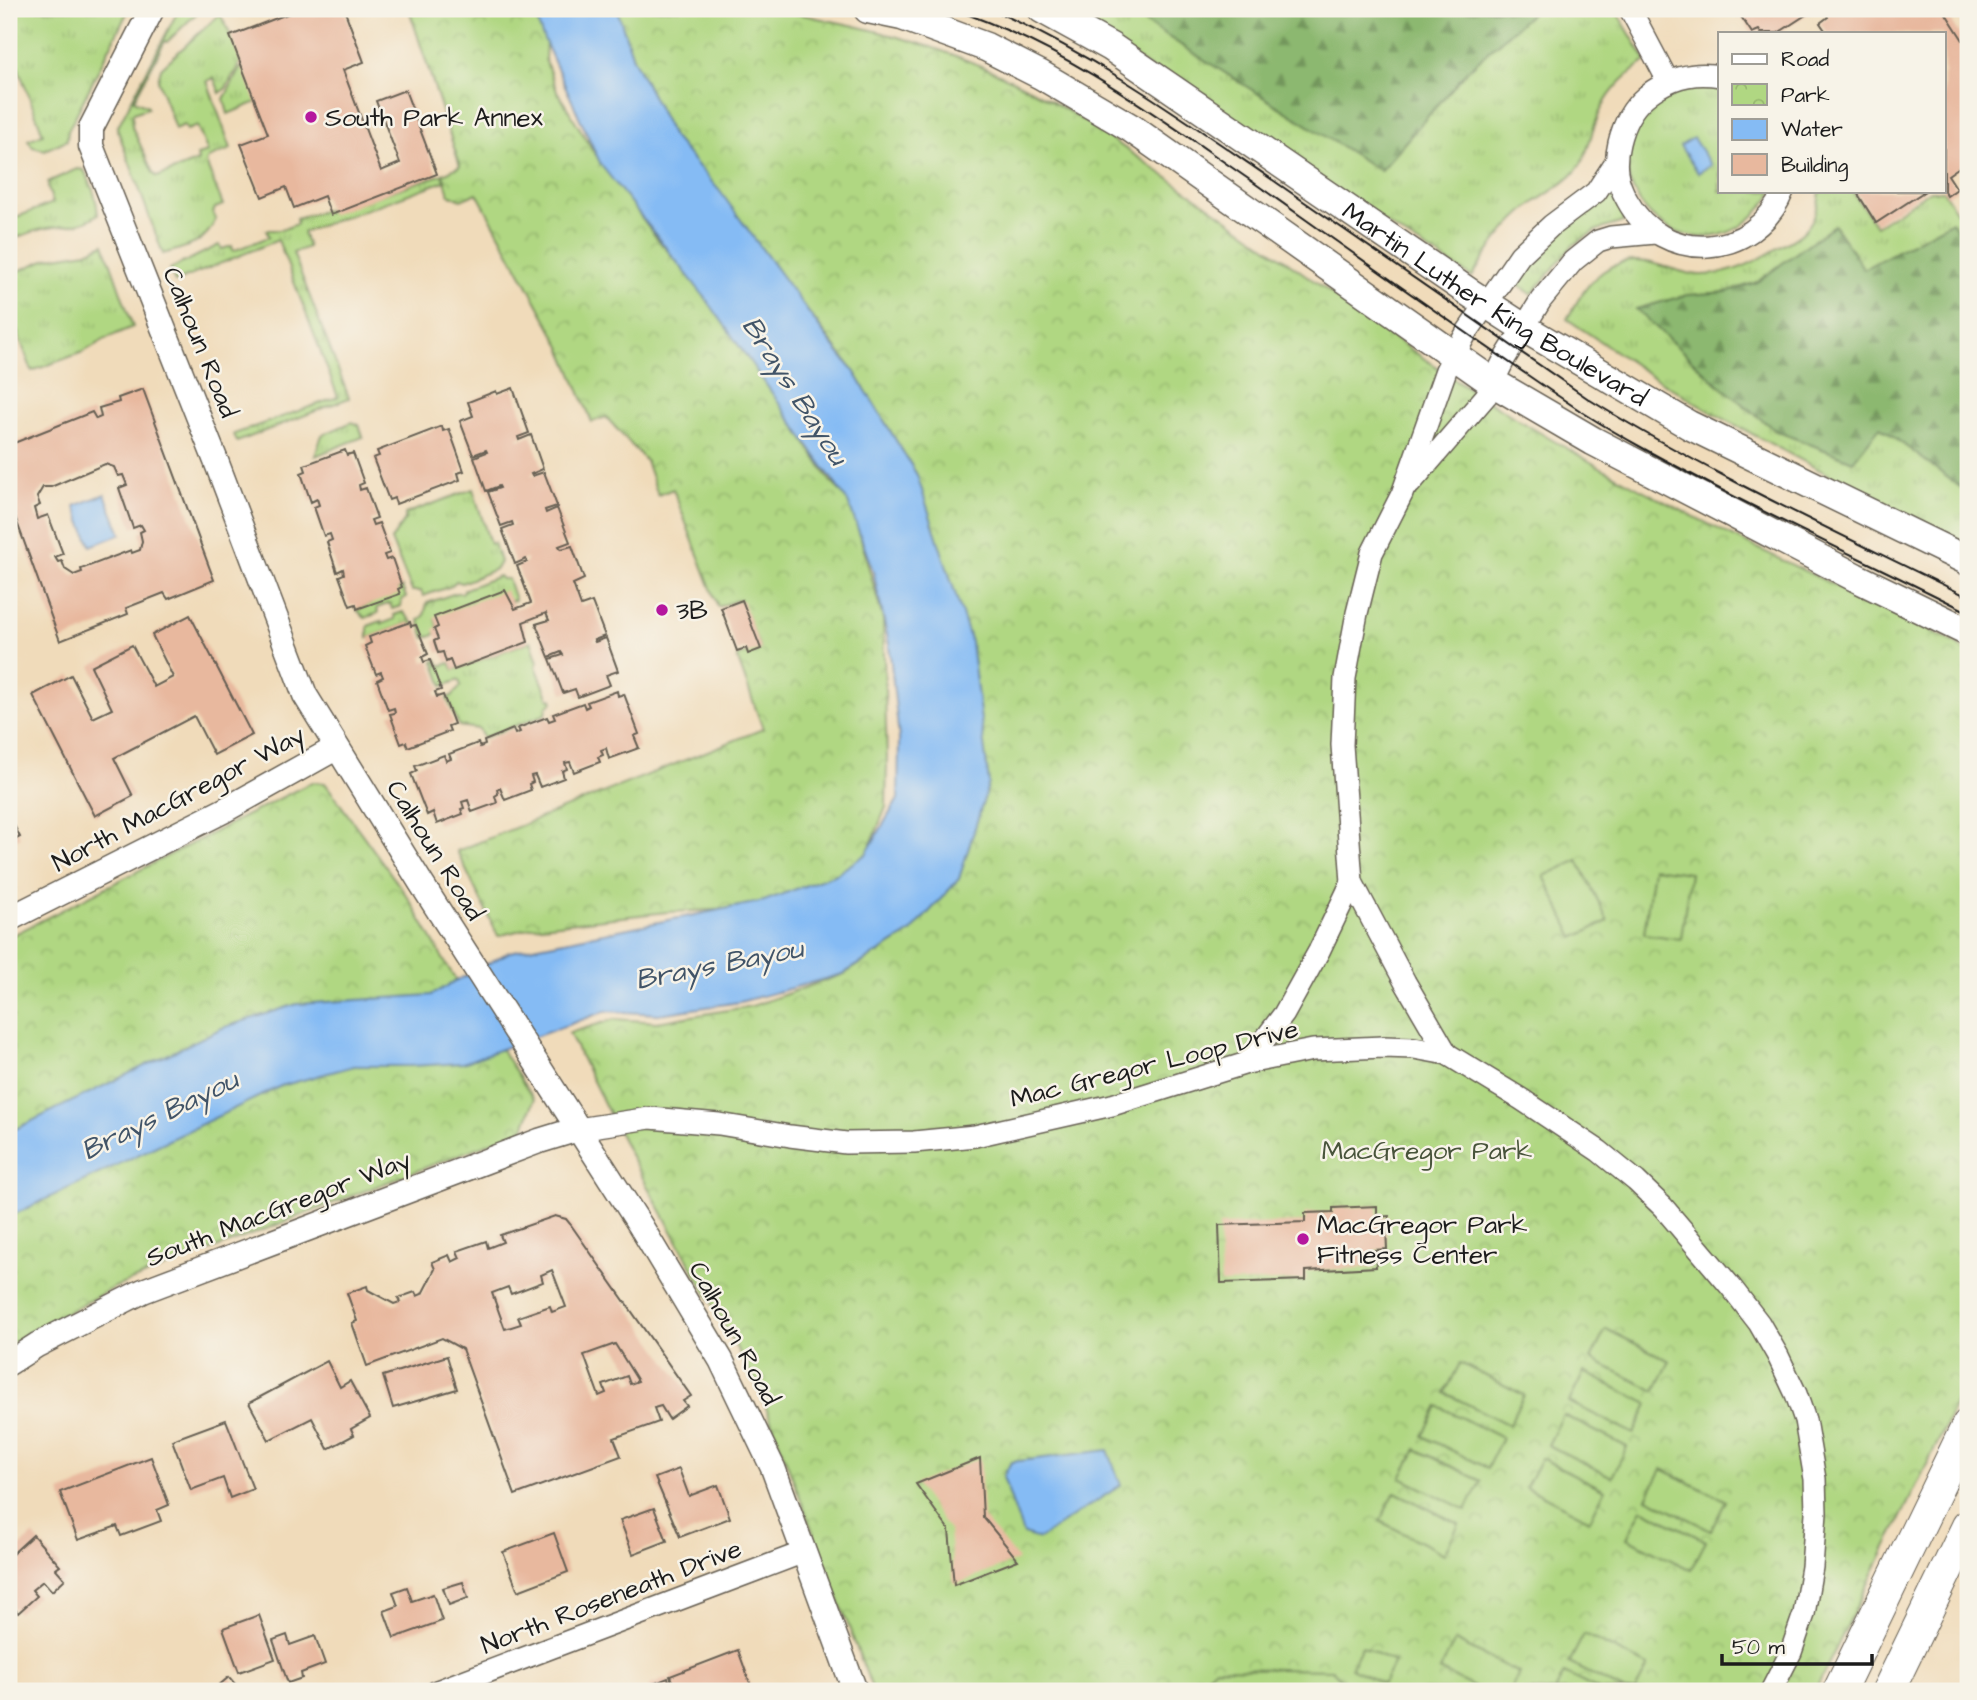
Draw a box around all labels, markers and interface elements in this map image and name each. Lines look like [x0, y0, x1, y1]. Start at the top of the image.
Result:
legend [1718, 32, 1946, 192]
text: Road [1781, 45, 1829, 74]
text: Park [1781, 81, 1830, 110]
place label: South Park Annex [325, 100, 544, 136]
marker: South Park Annex [303, 109, 319, 125]
text: Water [1781, 115, 1843, 144]
text: Building [1781, 151, 1849, 182]
street label: Martin Luther King Boulevard [1335, 194, 1654, 416]
street label: Calhoun Road [153, 262, 247, 423]
water label: Brays Bayou [731, 309, 858, 475]
place label: 3B [676, 593, 708, 629]
marker: 3B [654, 602, 670, 618]
street label: North MacGregor Way [46, 717, 312, 883]
street label: Calhoun Road [378, 773, 493, 928]
water label: Brays Bayou [632, 929, 808, 1001]
street label: Mac Gregor Loop Drive [1006, 1011, 1303, 1119]
water label: Brays Bayou [75, 1060, 247, 1171]
park label: MacGregor Park [1322, 1133, 1532, 1171]
street label: South MacGregor Way [141, 1142, 417, 1278]
place label: MacGregor Park Fitness Center [1317, 1207, 1528, 1273]
marker: MacGregor Park Fitness Center [1295, 1231, 1311, 1247]
street label: Calhoun Road [680, 1255, 789, 1412]
street label: North Roseneath Drive [476, 1531, 747, 1663]
scale bar [1722, 1623, 1872, 1667]
text: 50 m [1732, 1633, 1786, 1662]

